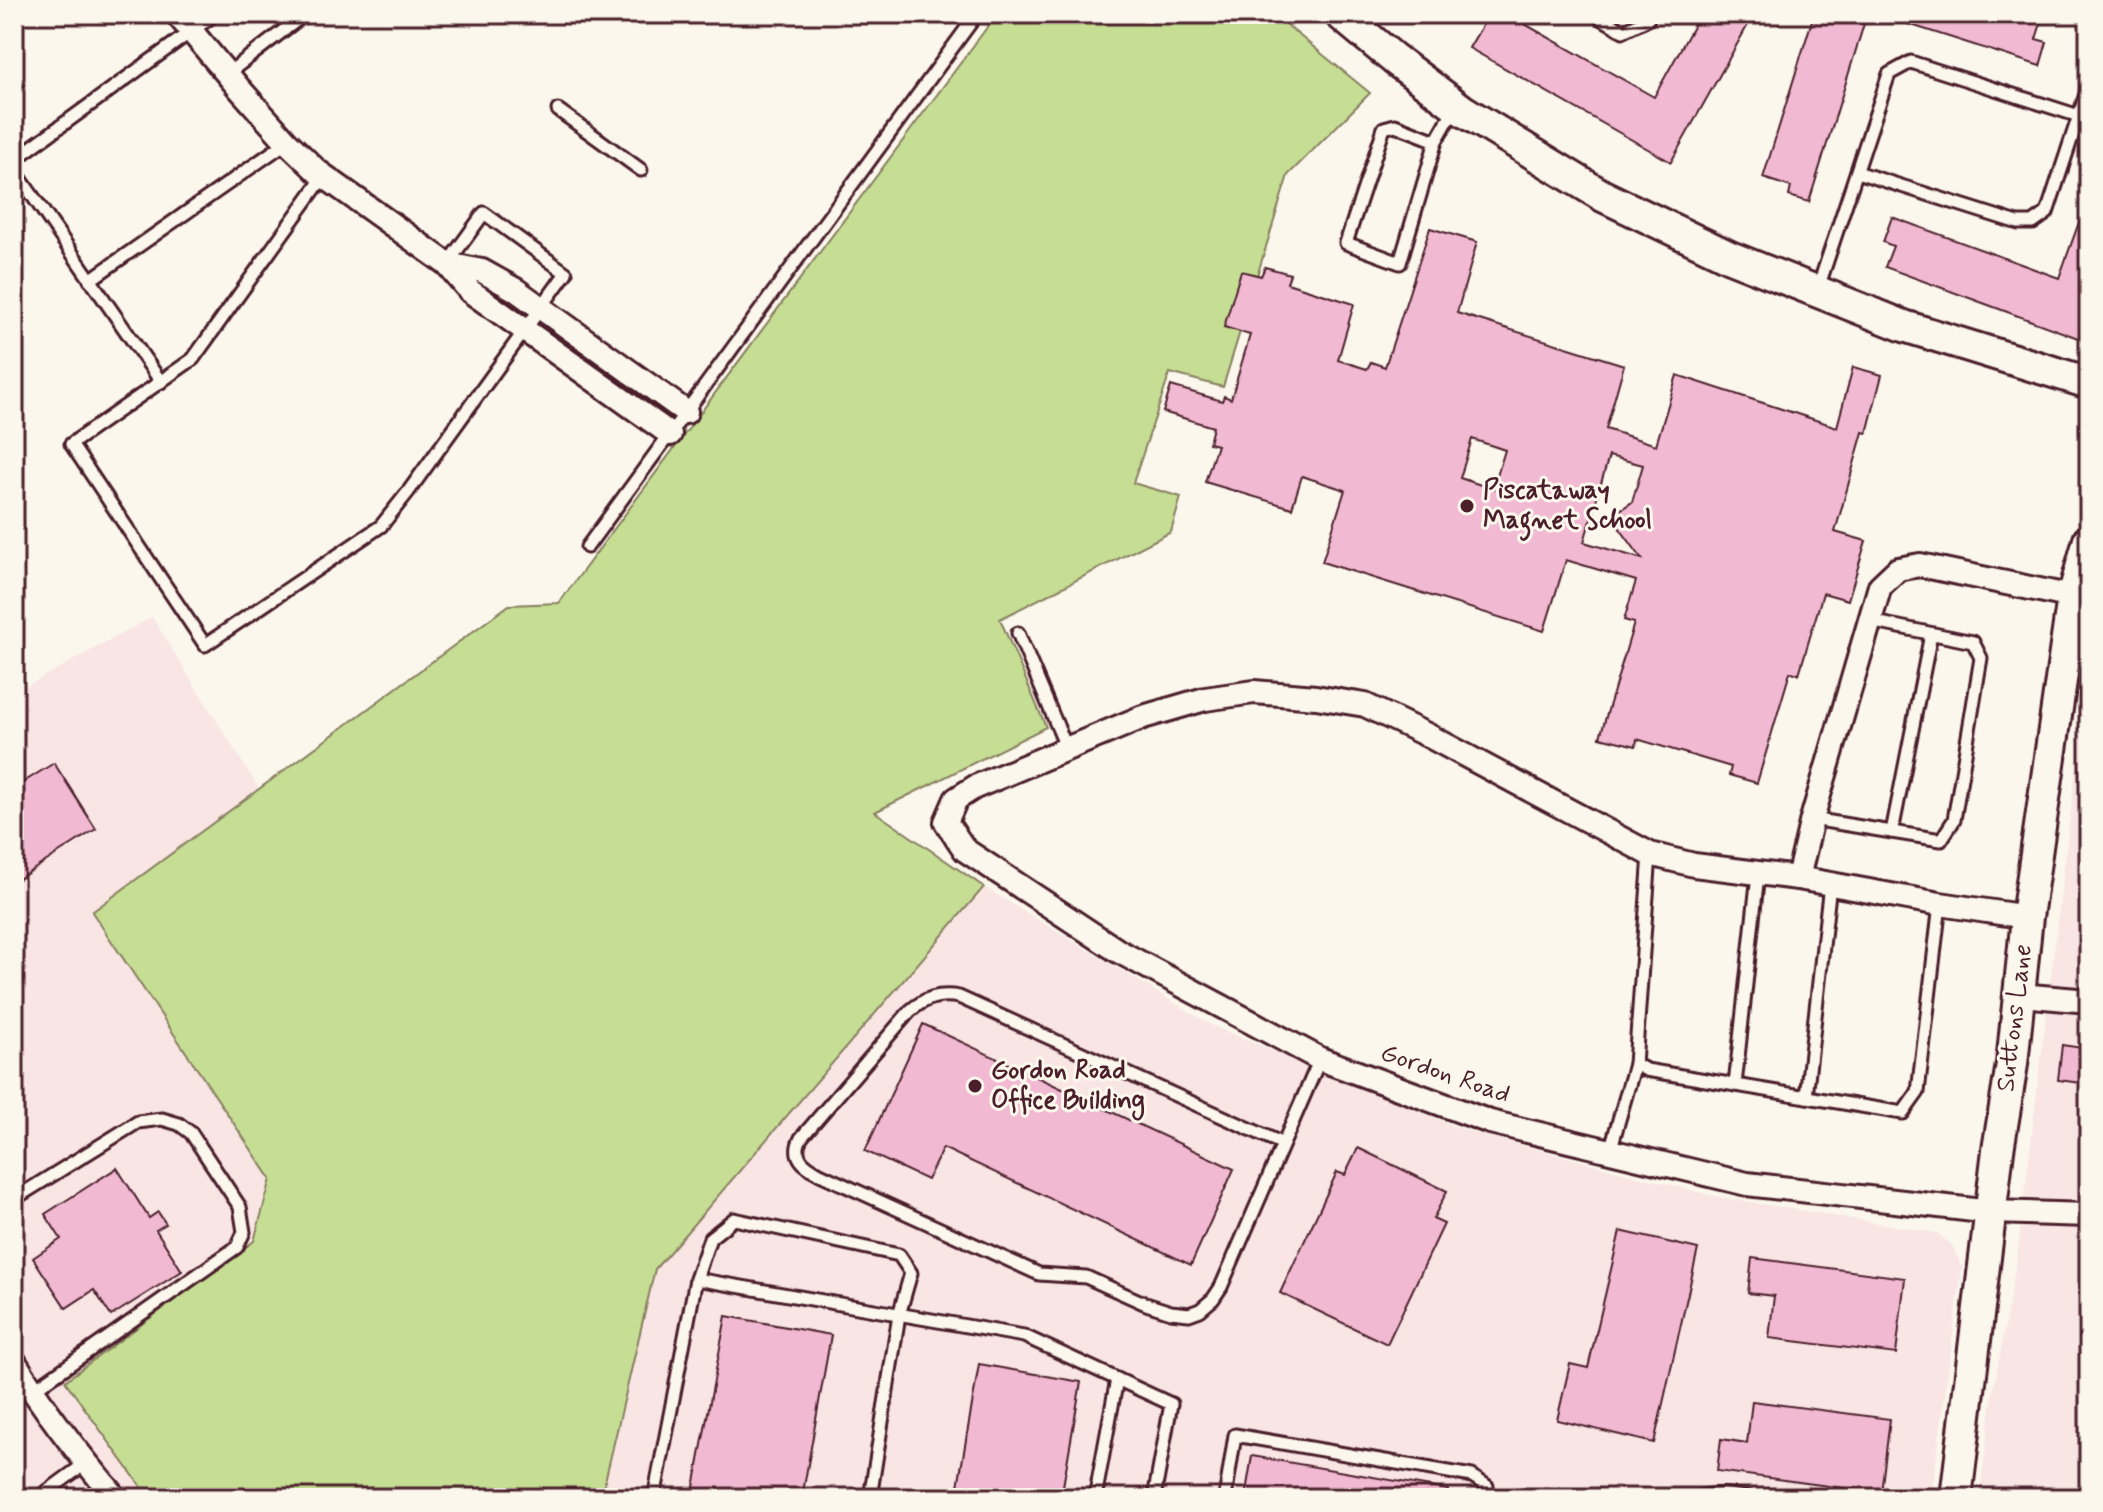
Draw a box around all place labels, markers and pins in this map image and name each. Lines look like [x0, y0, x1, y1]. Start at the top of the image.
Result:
place label: Piscataway Magnet School [1483, 474, 1652, 541]
marker: Piscataway Magnet School [1458, 497, 1476, 515]
place label: Gordon Road Office Building [991, 1054, 1145, 1121]
marker: Gordon Road Office Building [966, 1077, 984, 1095]

